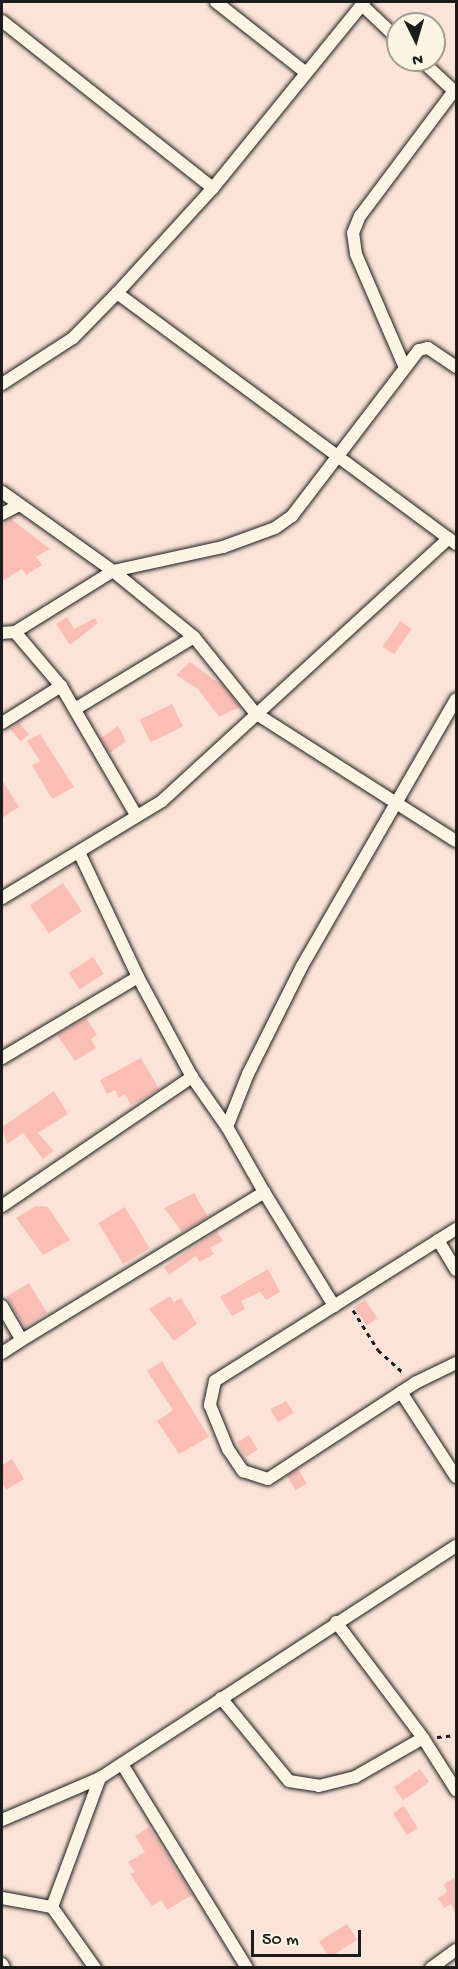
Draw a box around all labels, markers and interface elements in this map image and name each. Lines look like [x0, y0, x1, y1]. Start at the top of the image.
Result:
north arrow [386, 12, 446, 72]
text: N [411, 49, 423, 68]
scale bar [254, 1918, 364, 1956]
text: 50 m [262, 1930, 299, 1951]

